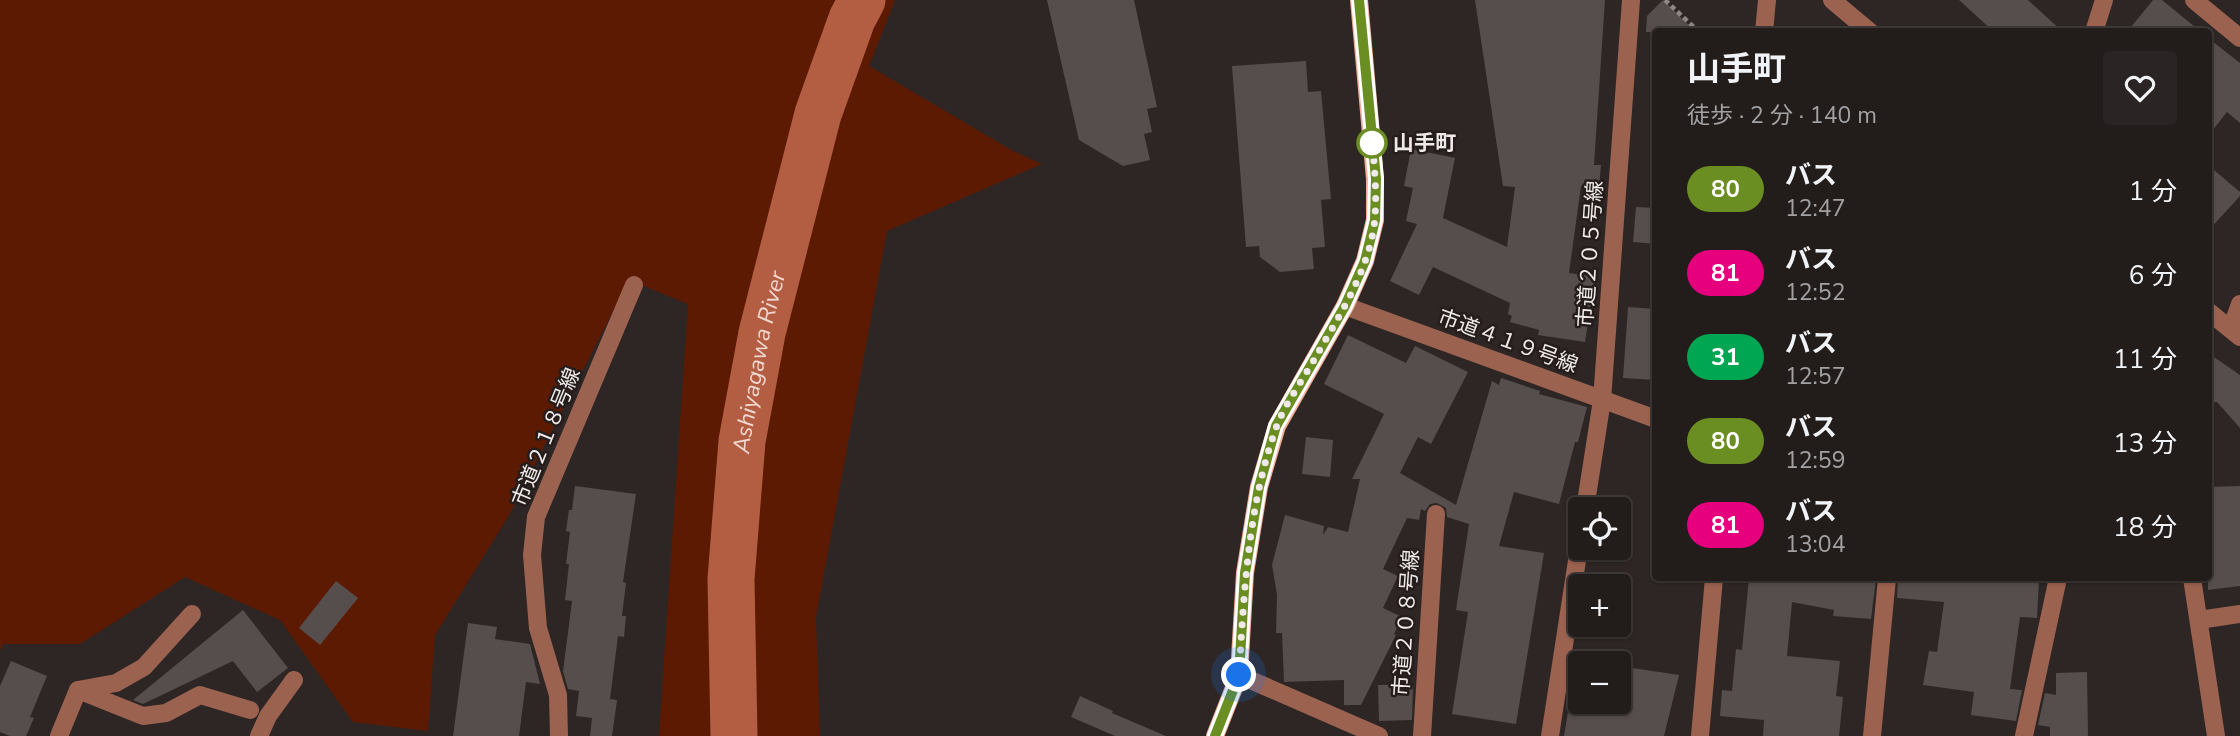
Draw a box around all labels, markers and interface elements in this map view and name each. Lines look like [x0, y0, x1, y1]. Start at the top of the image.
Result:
text: 山手町 [1687, 47, 1786, 92]
button: heart [2103, 51, 2177, 125]
text: 徒歩 · 2 分 · 140 m [1687, 100, 1877, 131]
marker: 山手町 [1357, 128, 1387, 158]
place label: 山手町 [1393, 129, 1456, 157]
text: バス [1785, 158, 1837, 193]
text: 80 [1711, 173, 1740, 205]
text: 1 分 [2129, 174, 2177, 209]
street label: 市道２０５号線 [1571, 180, 1609, 328]
text: 12:47 [1785, 193, 1845, 224]
text: バス [1785, 242, 1837, 277]
text: 81 [1711, 257, 1740, 289]
text: 6 分 [2129, 258, 2177, 293]
water label: Ashiyagawa River [726, 267, 793, 456]
text: 12:52 [1785, 277, 1845, 308]
street label: 市道４１９号線 [1434, 303, 1582, 379]
text: バス [1785, 326, 1837, 361]
text: 31 [1711, 341, 1740, 373]
text: 11 分 [2113, 342, 2177, 377]
text: 12:57 [1785, 361, 1845, 392]
street label: 市道２１８号線 [505, 364, 587, 510]
text: バス [1785, 410, 1837, 445]
text: 80 [1711, 425, 1740, 457]
text: 13 分 [2113, 426, 2177, 461]
text: 12:59 [1785, 445, 1845, 476]
text: バス [1785, 494, 1837, 529]
map controls [1568, 497, 1631, 714]
button: locate [1568, 497, 1631, 560]
text: 81 [1711, 509, 1740, 541]
text: 18 分 [2113, 510, 2177, 545]
text: 13:04 [1785, 529, 1845, 560]
street label: 市道２０８号線 [1387, 549, 1425, 697]
button: + [1568, 574, 1631, 637]
button: − [1568, 651, 1631, 714]
your location [1221, 657, 1256, 692]

